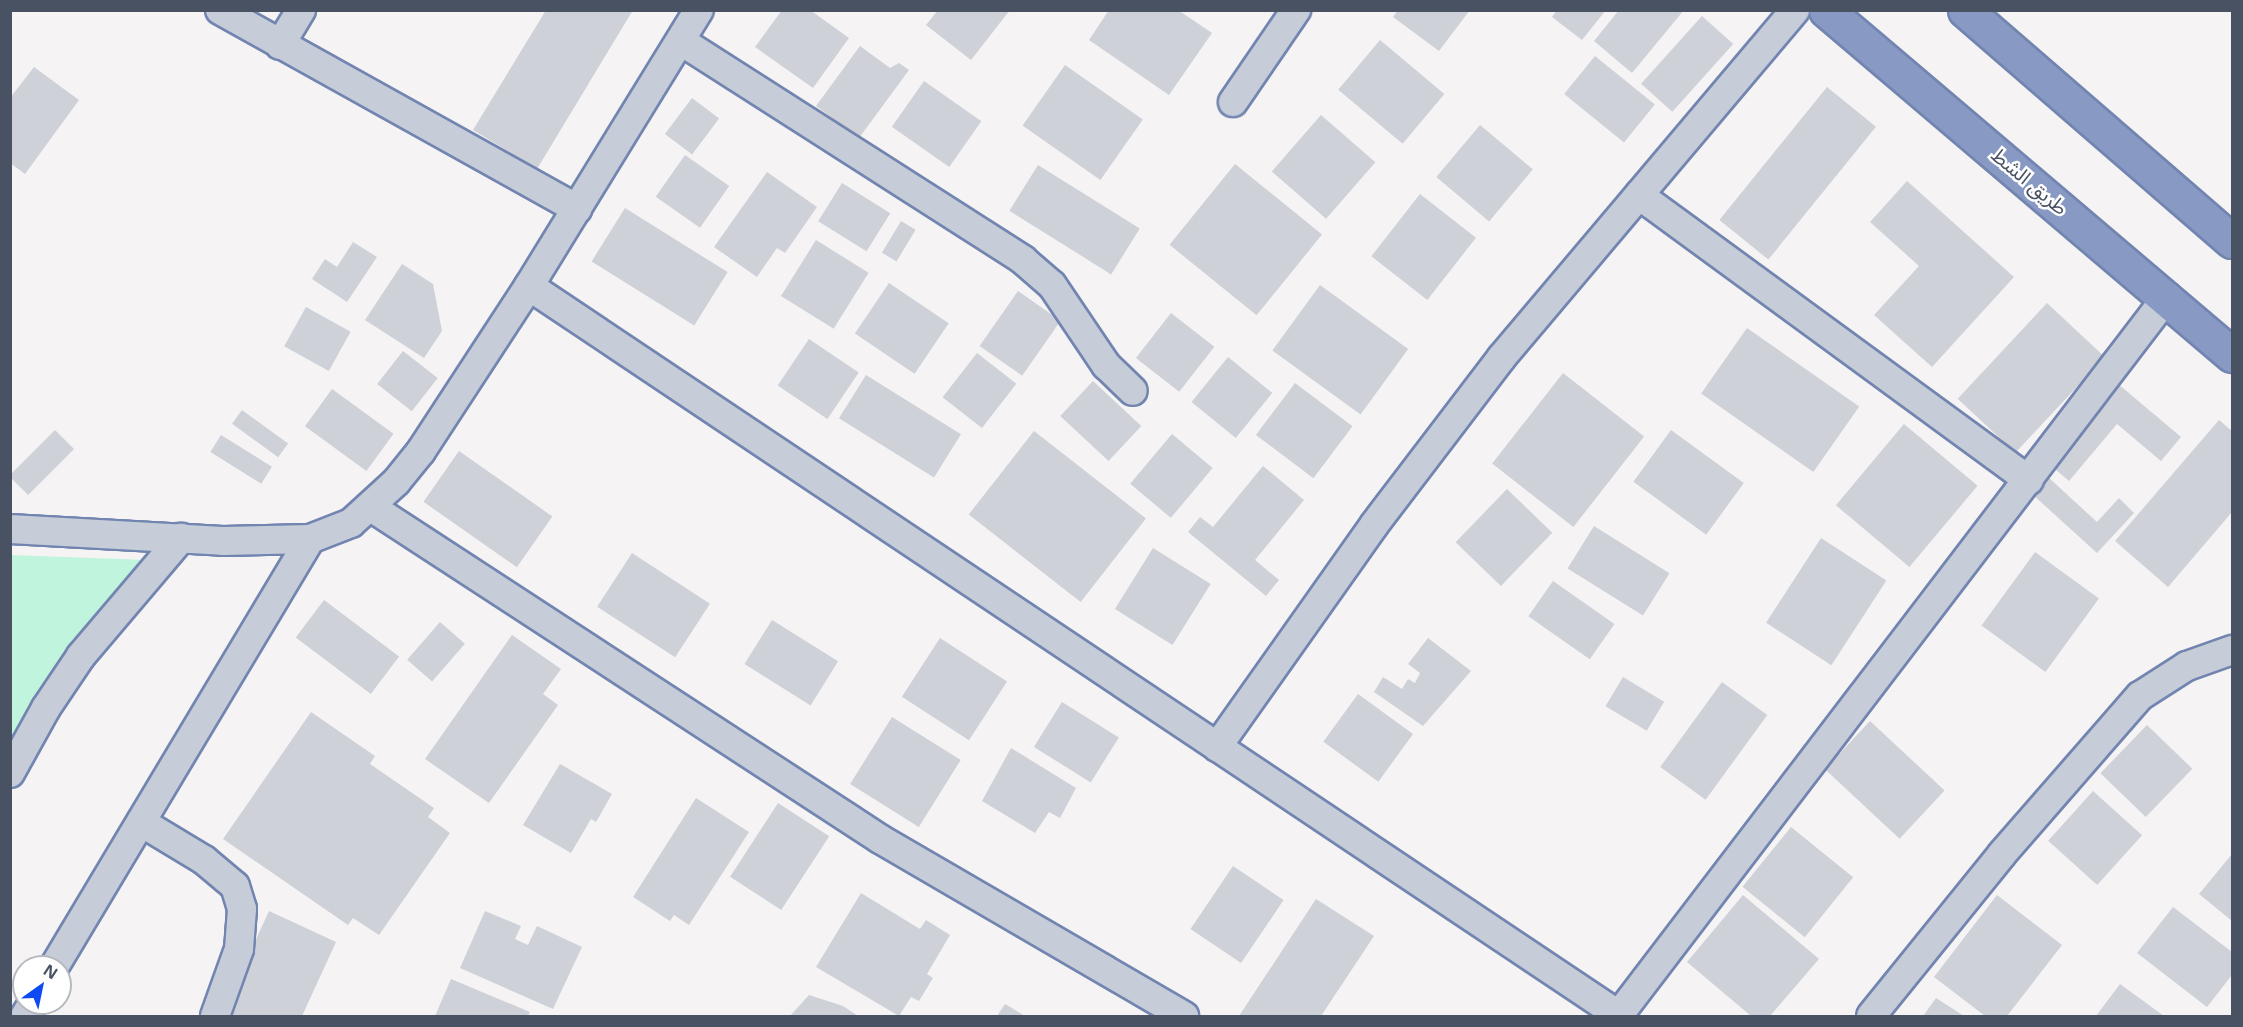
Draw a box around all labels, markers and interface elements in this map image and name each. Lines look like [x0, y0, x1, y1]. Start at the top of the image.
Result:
street label: طريق الشط [1987, 142, 2073, 220]
north arrow [12, 955, 72, 1015]
text: N [39, 959, 62, 984]

